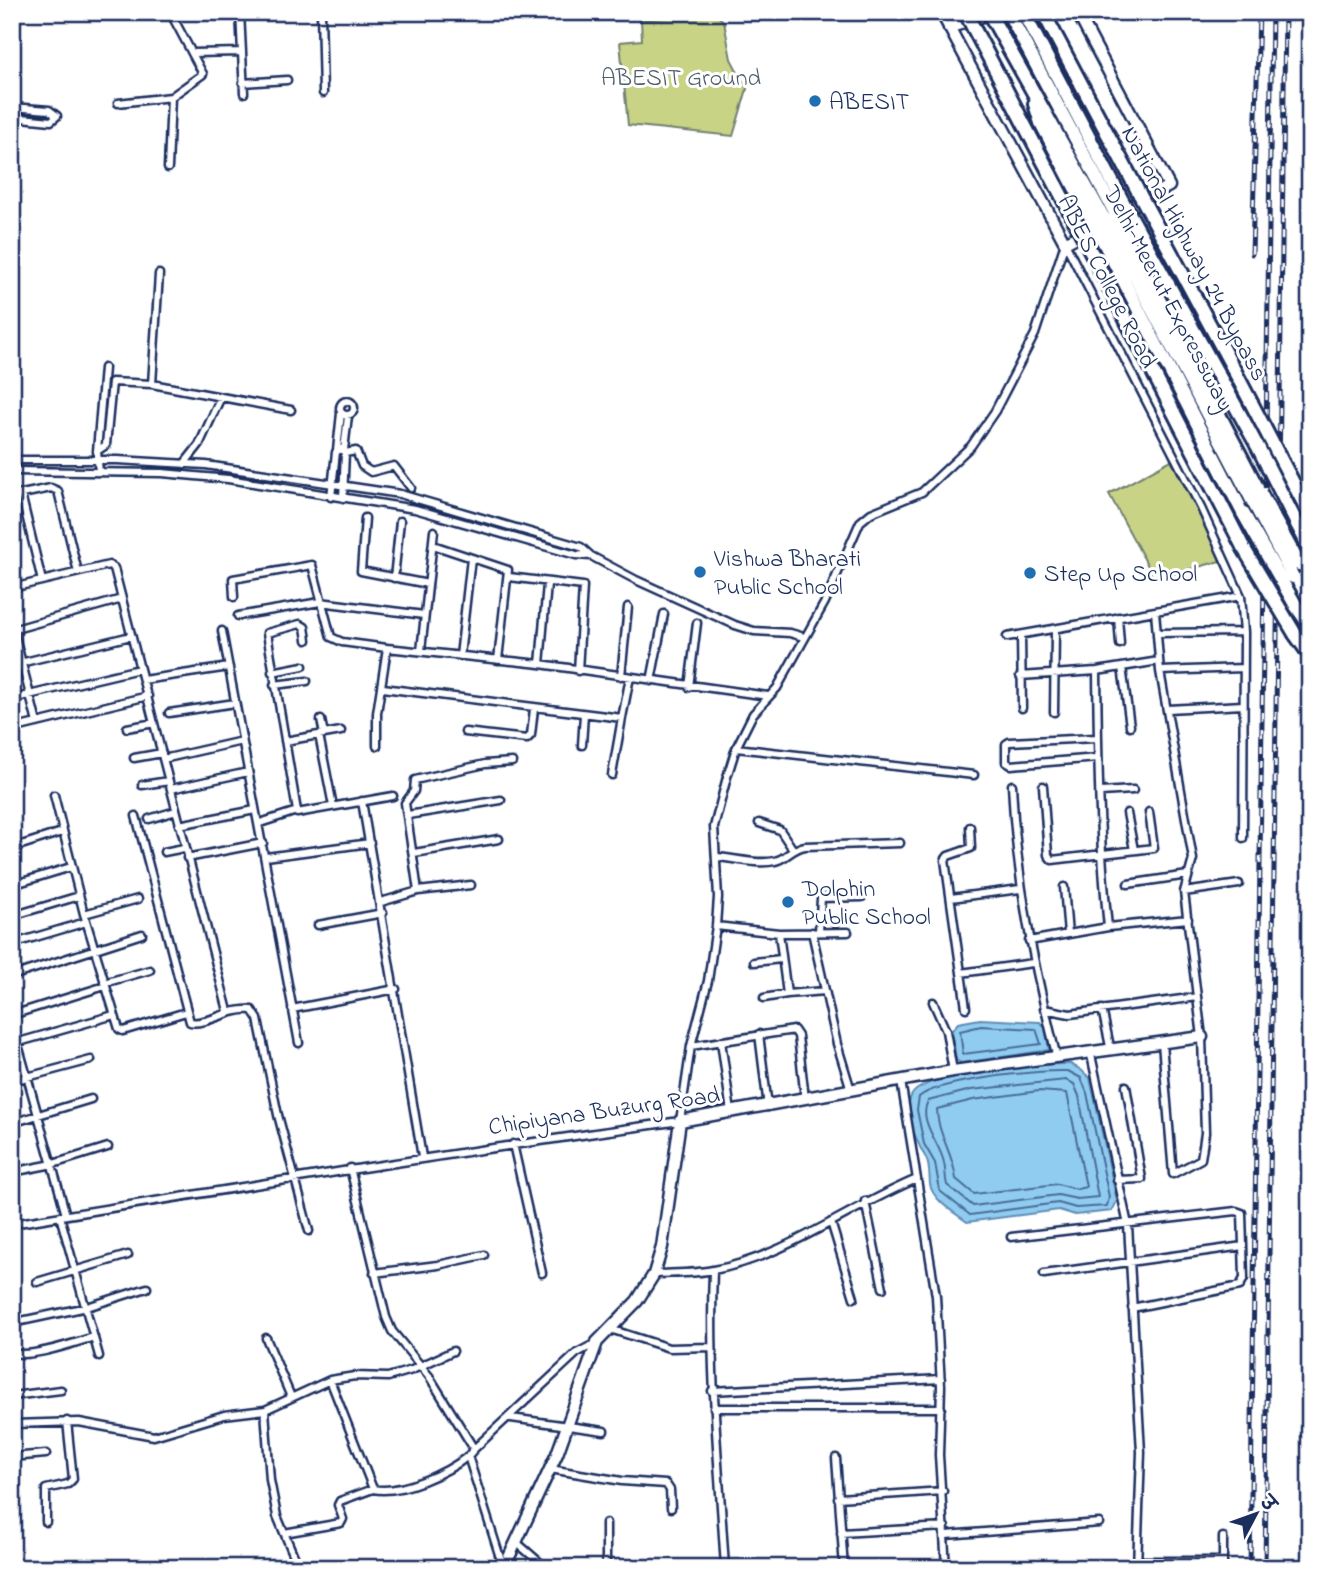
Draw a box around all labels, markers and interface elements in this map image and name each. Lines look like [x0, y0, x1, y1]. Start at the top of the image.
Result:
park label: ABESIT Ground [601, 62, 762, 97]
place label: ABESIT [829, 86, 910, 121]
marker: ABESIT [807, 93, 823, 109]
street label: National Highway 24 Bypass [1110, 121, 1275, 388]
street label: Delhi-Meerut Expressway [1091, 179, 1241, 419]
street label: ABES College Road [1047, 189, 1165, 375]
place label: Vishwa Bharati Public School [713, 543, 861, 606]
place label: Step Up School [1044, 558, 1197, 593]
marker: Vishwa Bharati Public School [692, 564, 708, 580]
marker: Step Up School [1022, 565, 1038, 581]
place label: Dolphin Public School [801, 873, 931, 936]
marker: Dolphin Public School [780, 894, 796, 910]
street label: Chipiyana Buzurg Road [486, 1079, 723, 1147]
north arrow [1220, 1478, 1290, 1548]
text: उ [1251, 1489, 1283, 1520]

